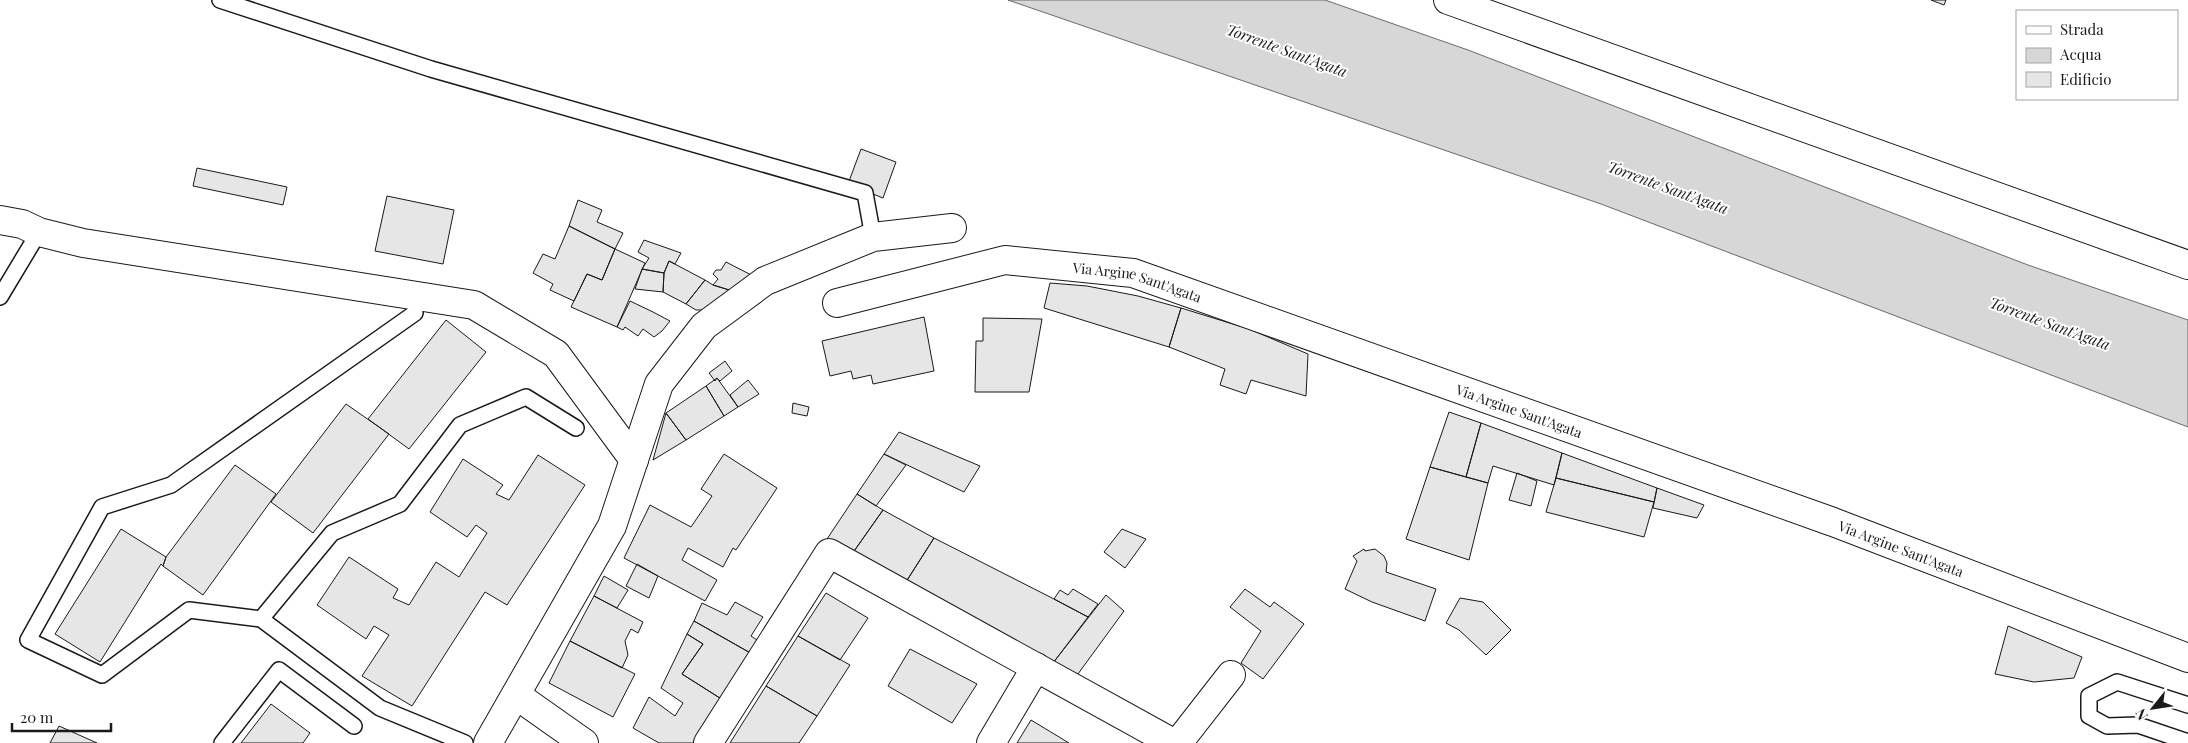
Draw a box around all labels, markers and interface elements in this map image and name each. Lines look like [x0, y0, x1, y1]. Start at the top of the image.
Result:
legend [2016, 10, 2178, 100]
water label: Torrente Sant'Agata [1224, 19, 1350, 81]
text: Strada [2060, 19, 2104, 39]
text: Acqua [2059, 44, 2102, 64]
text: Edificio [2060, 69, 2111, 89]
water label: Torrente Sant'Agata [1605, 156, 1731, 218]
street label: Via Argine Sant'Agata [1071, 257, 1204, 306]
water label: Torrente Sant'Agata [1987, 292, 2113, 354]
street label: Via Argine Sant'Agata [1453, 379, 1585, 442]
street label: Via Argine Sant'Agata [1835, 515, 1967, 581]
north arrow [2128, 683, 2178, 733]
scale bar [12, 700, 111, 732]
text: N [2131, 706, 2152, 724]
text: 20 m [20, 707, 54, 727]

